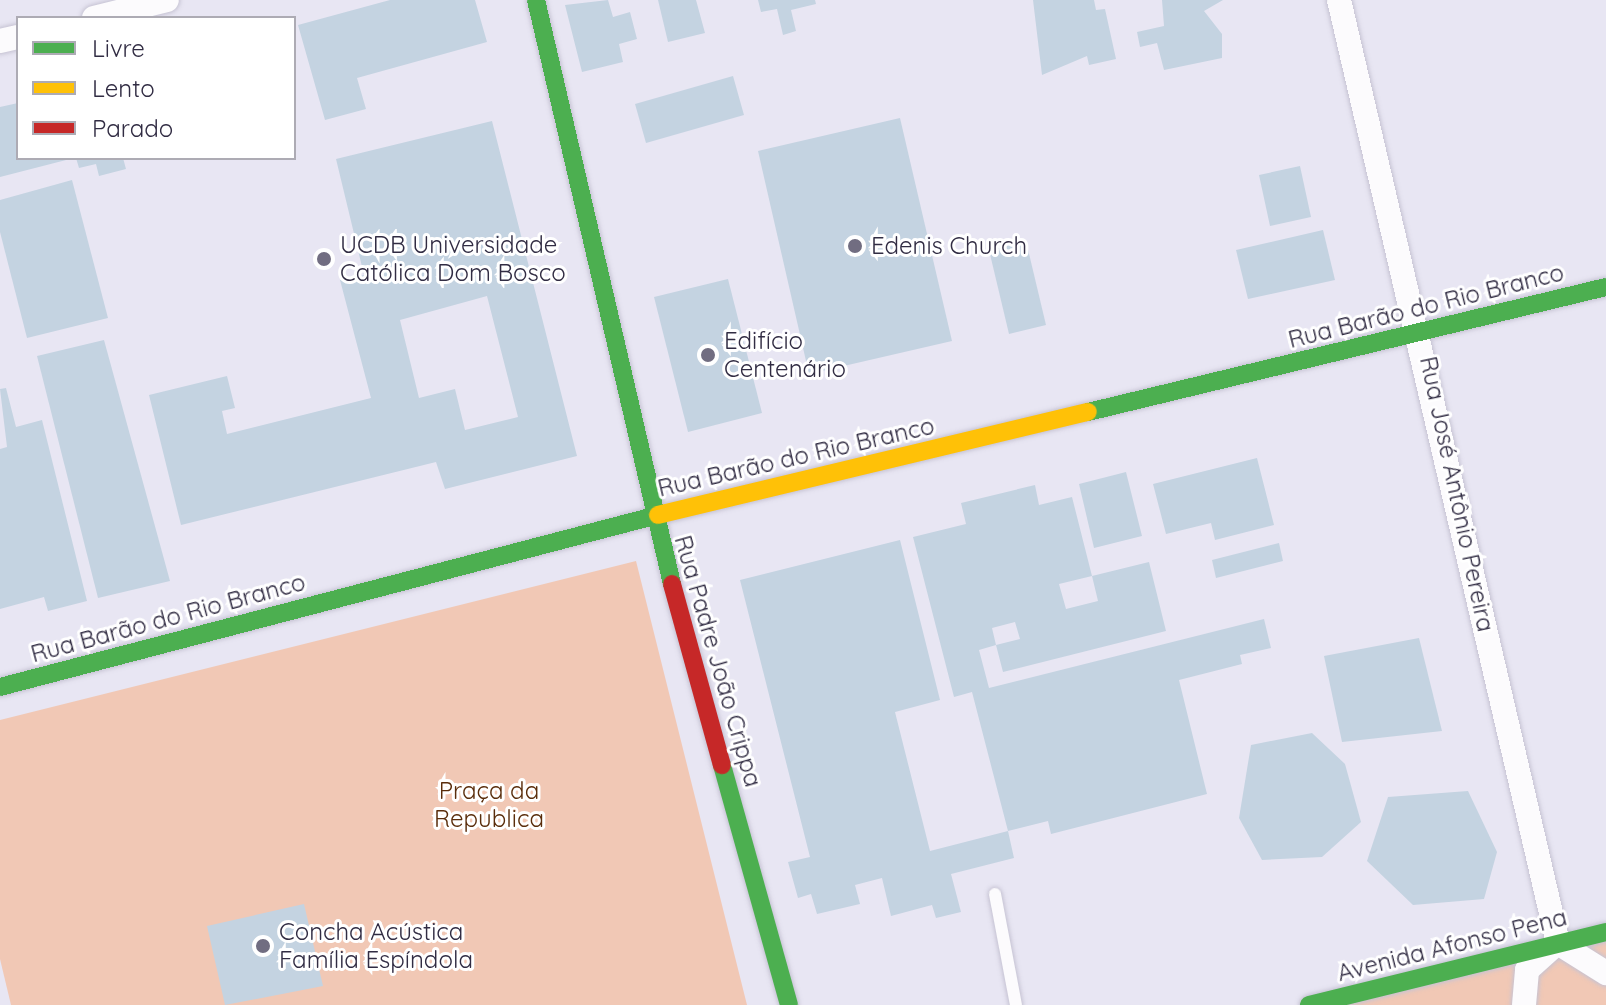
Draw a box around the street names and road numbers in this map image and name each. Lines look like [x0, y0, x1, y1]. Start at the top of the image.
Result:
street label: Rua Barão do Rio Branco [1285, 258, 1567, 354]
street label: Rua José Antônio Pereira [1414, 354, 1500, 634]
street label: Rua Barão do Rio Branco [655, 411, 937, 503]
street label: Rua Padre João Crippa [668, 532, 768, 790]
street label: Rua Barão do Rio Branco [28, 567, 308, 669]
street label: Avenida Afonso Pena [1334, 903, 1570, 987]

